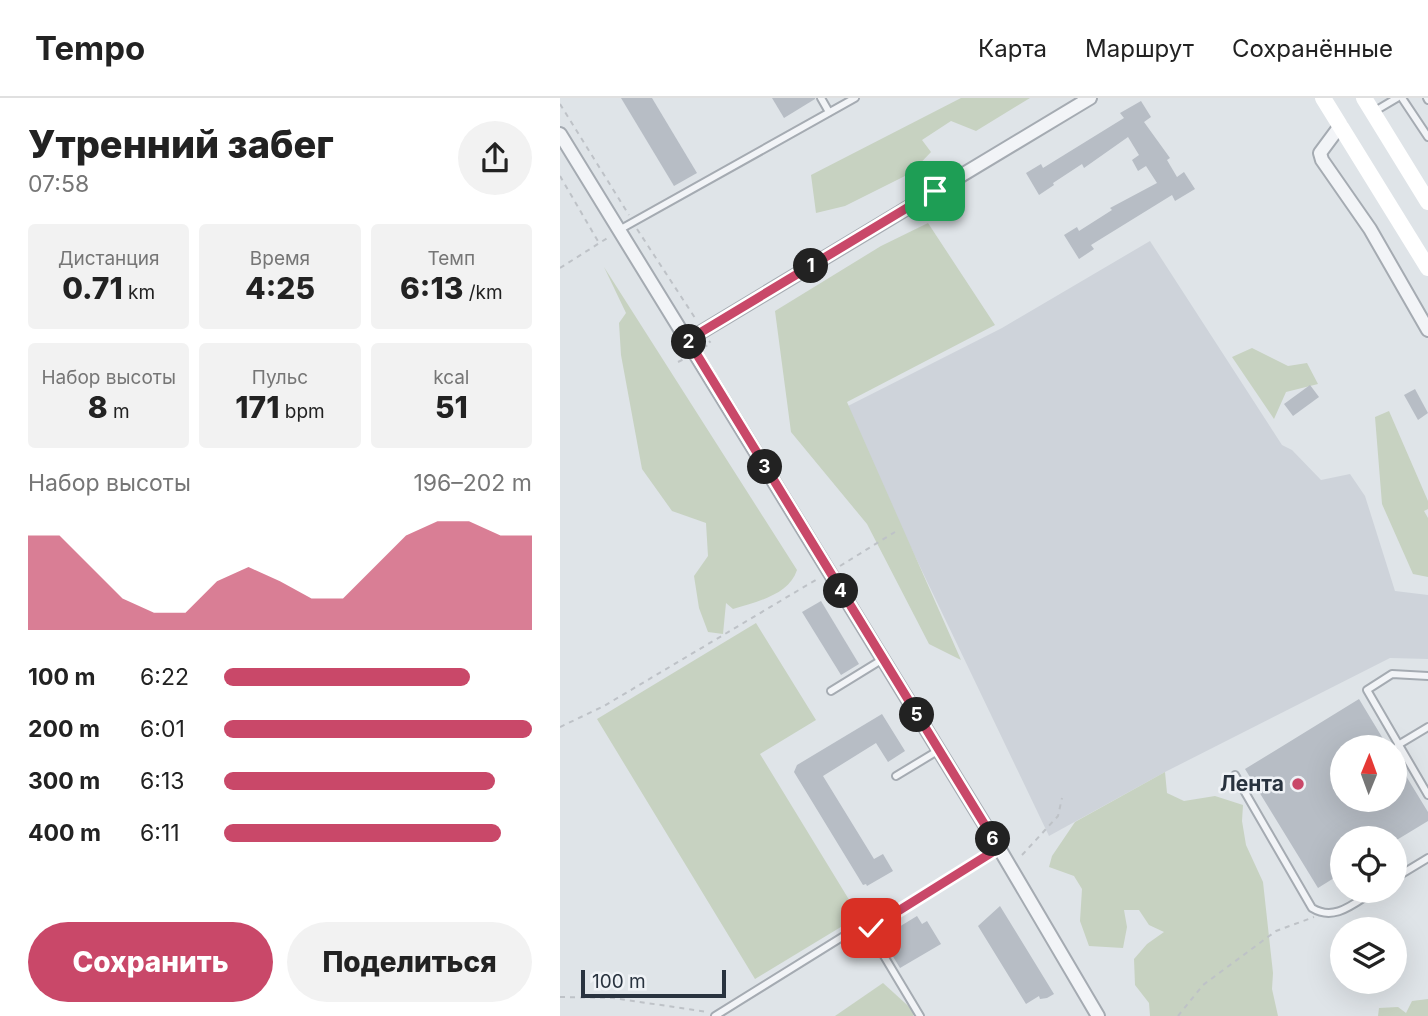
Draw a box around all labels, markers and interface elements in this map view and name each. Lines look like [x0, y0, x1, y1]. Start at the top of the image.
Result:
text: Tempo [35, 28, 145, 68]
text: Карта [978, 34, 1047, 63]
text: Маршрут [1085, 34, 1194, 63]
text: Сохранённые [1232, 34, 1393, 63]
text: Утренний забег [28, 121, 334, 167]
button: share [458, 121, 532, 195]
pin [905, 161, 965, 221]
text: 07:58 [28, 170, 89, 198]
icon: arrive [916, 172, 954, 210]
text: Дистанция [58, 247, 159, 270]
text: Время [250, 247, 310, 270]
text: Темп [427, 247, 475, 270]
pin: 1 [793, 248, 828, 284]
text: 1 [806, 254, 815, 277]
text: 0.71 [62, 270, 123, 306]
text: 4:25 [245, 270, 315, 306]
text: 6:13 [400, 270, 463, 306]
text: km [123, 281, 155, 304]
text: /km [463, 281, 503, 304]
pin: 2 [671, 324, 706, 360]
text: 2 [683, 330, 694, 353]
text: Набор высоты [41, 366, 176, 389]
text: Пульс [252, 366, 308, 389]
text: kcal [433, 366, 469, 389]
text: 8 [88, 389, 108, 425]
text: 171 [235, 389, 279, 425]
text: 51 [435, 389, 468, 425]
text: m [108, 400, 130, 423]
text: bpm [279, 400, 325, 423]
pin: 3 [748, 450, 782, 484]
text: 3 [758, 455, 771, 478]
text: Набор высоты [28, 469, 191, 497]
text: 196–202 m [413, 469, 532, 497]
pin: 4 [824, 574, 858, 608]
text: 4 [834, 579, 847, 602]
text: 100 m [28, 663, 95, 691]
text: 6:22 [140, 663, 189, 691]
pin: 5 [900, 698, 934, 732]
text: 5 [910, 703, 923, 726]
text: 200 m [28, 715, 100, 743]
text: 6:01 [140, 715, 185, 743]
north arrow [1330, 735, 1407, 812]
map controls [1330, 735, 1407, 994]
text: 300 m [28, 767, 100, 795]
text: 6:13 [140, 767, 184, 795]
place label: Лента [1220, 771, 1284, 796]
marker: Лента [1290, 776, 1306, 792]
text: 400 m [28, 819, 101, 847]
text: 6:11 [140, 819, 180, 847]
pin: 6 [976, 822, 1010, 856]
button: locate [1330, 826, 1407, 903]
text: 6 [986, 827, 999, 850]
pin [841, 898, 901, 958]
icon: check [852, 909, 890, 947]
button: layers [1330, 917, 1407, 994]
button: Сохранить [28, 922, 273, 1002]
button: Поделиться [287, 922, 532, 1002]
scale bar [581, 967, 726, 999]
text: 100 m [592, 970, 646, 993]

